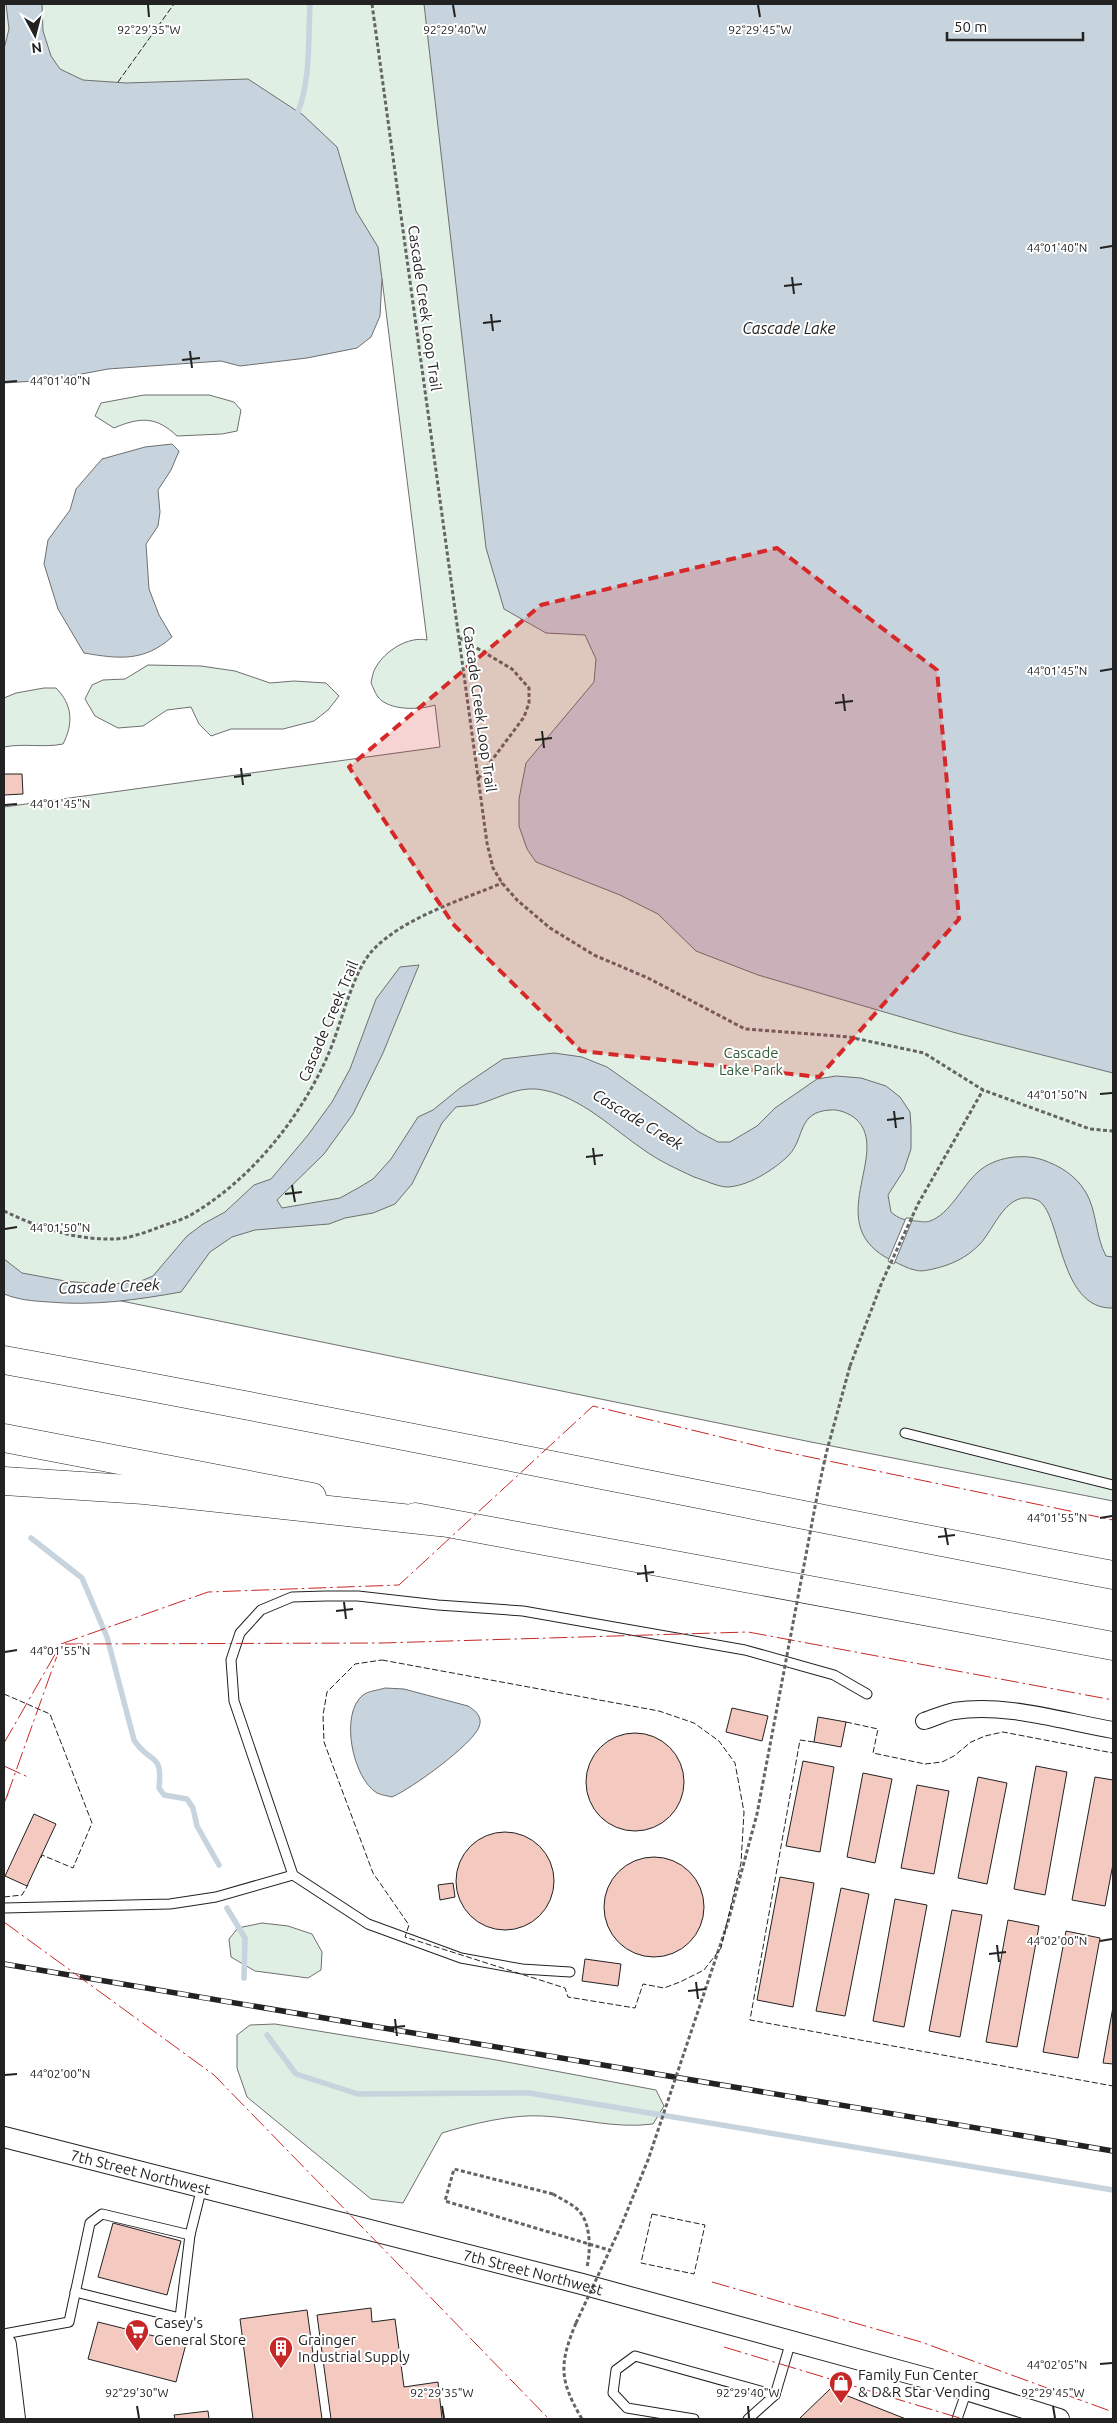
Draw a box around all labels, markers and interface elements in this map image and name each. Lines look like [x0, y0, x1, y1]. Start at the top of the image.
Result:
north arrow [10, 10, 60, 60]
scale bar [947, 10, 1083, 42]
text: 50 m [954, 18, 987, 35]
text: 92°29'35"W [117, 23, 181, 36]
text: 92°29'40"W [423, 23, 487, 36]
text: 92°29'45"W [728, 23, 792, 36]
text: N [30, 39, 43, 56]
street label: Cascade Creek Loop Trail [405, 224, 445, 392]
text: 44°01'40"N [1027, 241, 1087, 254]
water label: Cascade Lake [742, 319, 836, 337]
text: 44°01'40"N [30, 374, 90, 387]
street label: Cascade Creek Loop Trail [460, 625, 500, 793]
text: 44°01'45"N [1027, 664, 1087, 677]
text: 44°01'45"N [30, 797, 90, 810]
street label: Cascade Creek Trail [295, 958, 361, 1084]
park label: Cascade Lake Park [719, 1044, 784, 1078]
water label: Cascade Creek [590, 1085, 687, 1153]
text: 44°01'50"N [1027, 1088, 1087, 1101]
text: 44°01'50"N [30, 1221, 90, 1234]
water label: Cascade Creek [58, 1275, 161, 1297]
text: 44°01'55"N [1027, 1511, 1087, 1524]
text: 44°01'55"N [30, 1644, 90, 1657]
text: 44°02'00"N [1027, 1934, 1087, 1947]
text: 44°02'00"N [30, 2067, 90, 2080]
street label: 7th Street Northwest [69, 2146, 212, 2198]
street label: 7th Street Northwest [461, 2246, 605, 2298]
place label: Casey's General Store [154, 2314, 246, 2348]
supermarket icon: Casey's General Store [124, 2318, 150, 2352]
place label: Grainger Industrial Supply [298, 2331, 410, 2365]
building icon: Grainger Industrial Supply [268, 2335, 294, 2369]
text: 44°02'05"N [1027, 2358, 1087, 2371]
place label: Family Fun Center & D&R Star Vending [858, 2366, 990, 2400]
shop icon: Family Fun Center & D&R Star Vending [828, 2370, 854, 2404]
text: 92°29'30"W [105, 2386, 169, 2399]
text: 92°29'35"W [410, 2386, 474, 2399]
text: 92°29'40"W [716, 2386, 780, 2399]
text: 92°29'45"W [1021, 2386, 1085, 2399]

